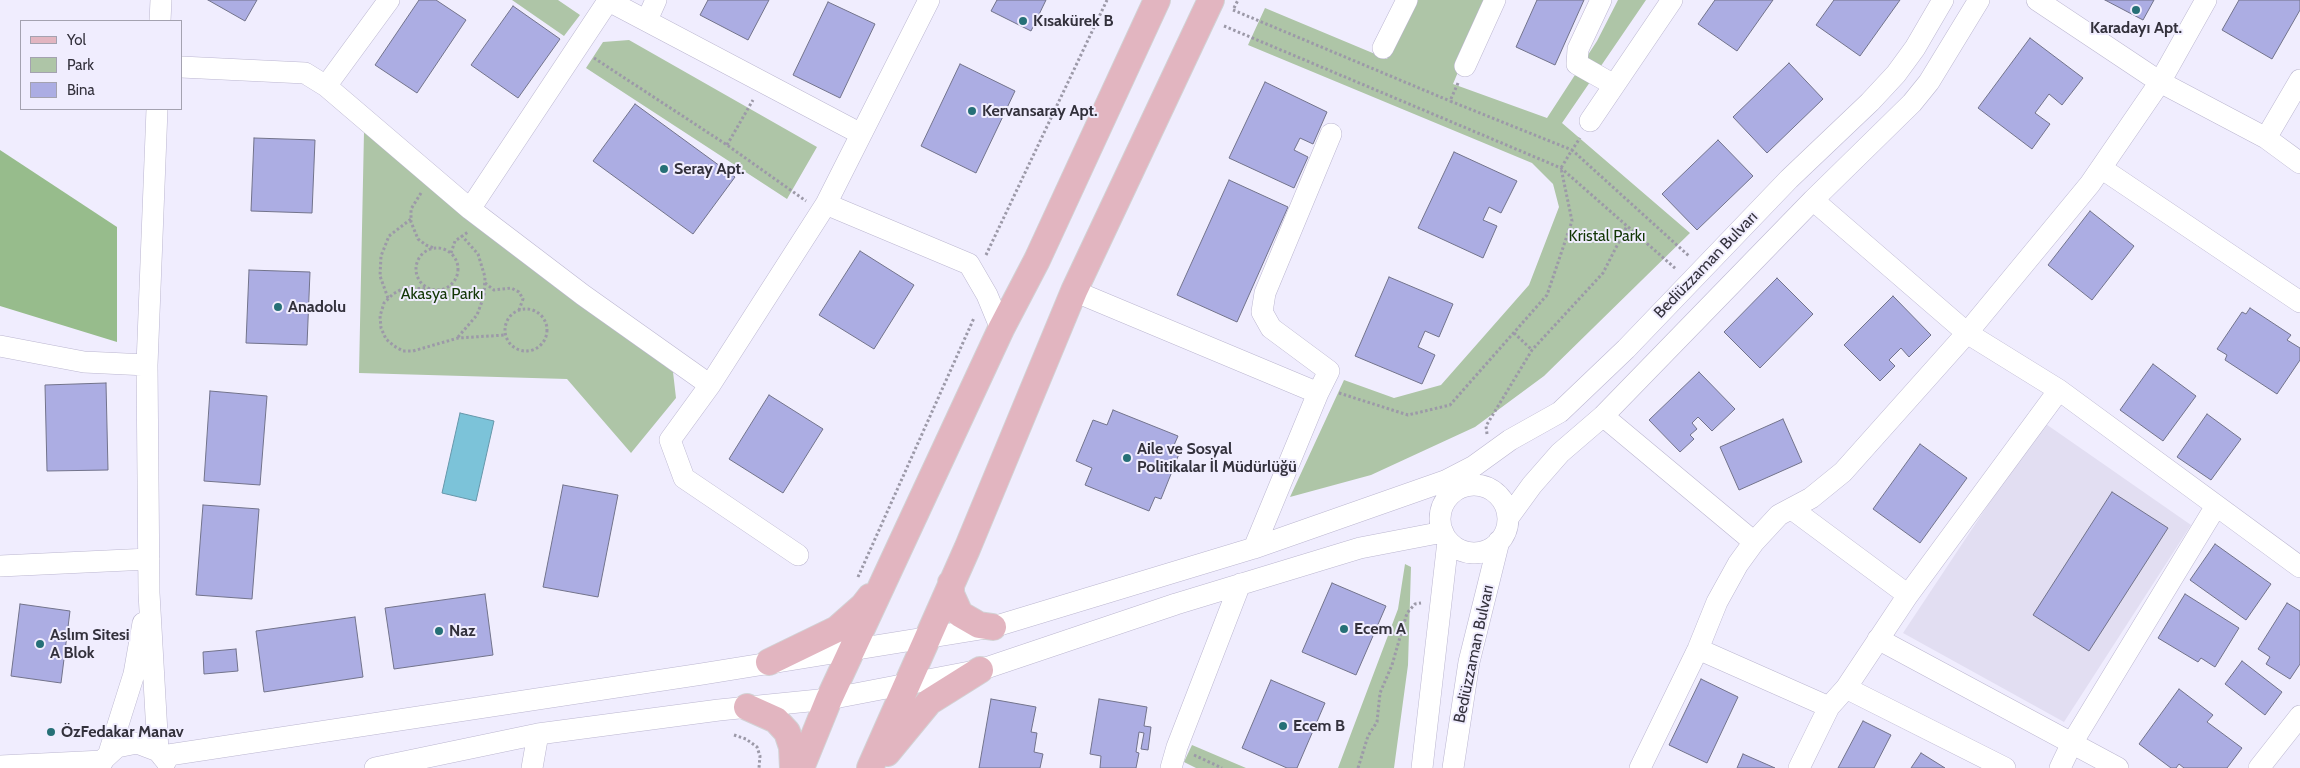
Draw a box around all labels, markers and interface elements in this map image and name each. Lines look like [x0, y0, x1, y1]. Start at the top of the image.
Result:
marker: Karadayı Apt. [2130, 4, 2142, 16]
place label: Kısakürek B [1033, 11, 1113, 31]
marker: Kısakürek B [1017, 15, 1029, 27]
place label: Karadayı Apt. [2090, 18, 2182, 38]
legend [20, 20, 182, 110]
text: Yol [67, 31, 86, 49]
text: Park [67, 56, 94, 74]
text: Bina [67, 81, 95, 99]
place label: Kervansaray Apt. [982, 101, 1098, 121]
marker: Kervansaray Apt. [966, 105, 978, 117]
place label: Seray Apt. [674, 159, 745, 179]
marker: Seray Apt. [658, 163, 670, 175]
street label: Bediüzzaman Bulvarı [1650, 208, 1762, 322]
park label: Kristal Parkı [1569, 226, 1645, 246]
park label: Akasya Parkı [401, 284, 483, 304]
place label: Anadolu [288, 297, 346, 317]
marker: Anadolu [272, 301, 284, 313]
place label: Aile ve Sosyal Politikalar İl Müdürlüğü [1137, 439, 1297, 477]
marker: Aile ve Sosyal Politikalar İl Müdürlüğü [1121, 452, 1133, 464]
street label: Bediüzzaman Bulvarı [1450, 583, 1498, 725]
place label: Ecem A [1354, 619, 1406, 639]
place label: Naz [449, 621, 476, 641]
marker: Ecem A [1338, 623, 1350, 635]
place label: Aslım Sitesi A Blok [50, 625, 130, 663]
marker: Naz [433, 625, 445, 637]
marker: Aslım Sitesi A Blok [34, 638, 46, 650]
place label: Ecem B [1293, 716, 1345, 736]
marker: Ecem B [1277, 720, 1289, 732]
place label: ÖzFedakar Manav [61, 722, 184, 742]
marker: ÖzFedakar Manav [45, 726, 57, 738]

